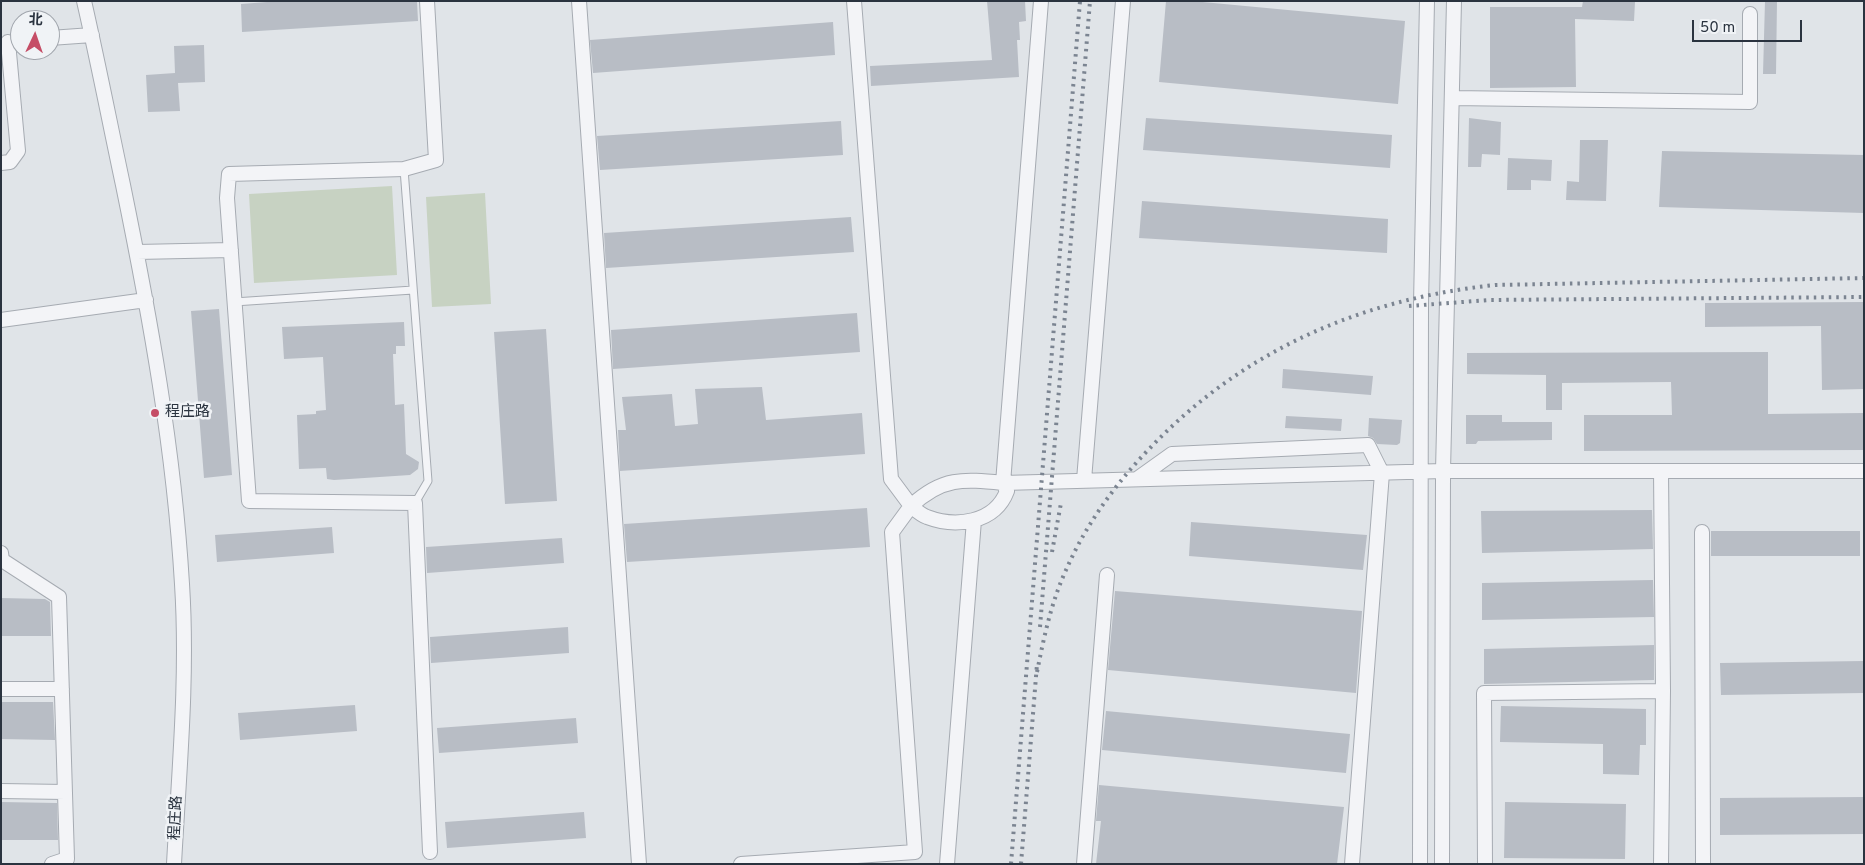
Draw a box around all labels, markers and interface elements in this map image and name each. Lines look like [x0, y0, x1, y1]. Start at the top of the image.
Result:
north arrow [10, 10, 60, 60]
scale bar [1695, 10, 1805, 42]
text: 北 [28, 12, 43, 29]
text: 50 m [1700, 19, 1735, 38]
place label: 程庄路 [165, 404, 210, 422]
marker: 程庄路 [149, 407, 161, 419]
street label: 程庄路 [167, 795, 187, 841]

